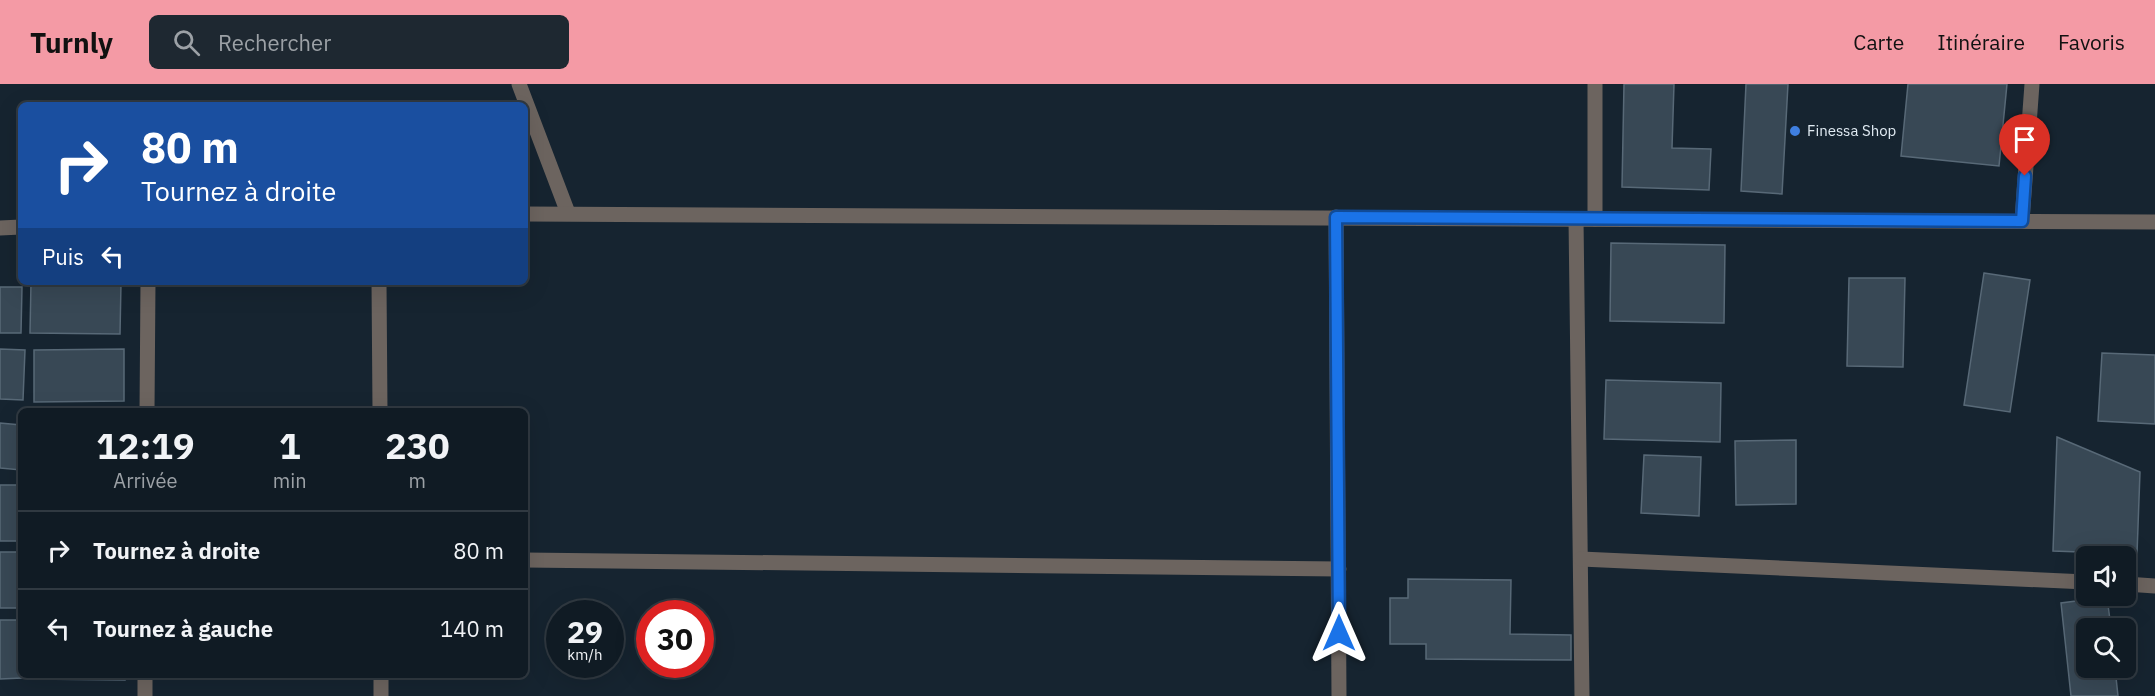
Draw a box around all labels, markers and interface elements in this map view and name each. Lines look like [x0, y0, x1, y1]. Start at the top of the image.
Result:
search box [149, 15, 569, 69]
text: Turnly [30, 24, 113, 61]
icon: search [170, 26, 203, 59]
text: Rechercher [218, 28, 331, 57]
text: Carte [1853, 28, 1904, 56]
text: Itinéraire [1937, 28, 2025, 56]
text: Favoris [2058, 28, 2125, 56]
pin [1999, 114, 2050, 176]
text: 80 m [141, 120, 239, 175]
place label: Finessa Shop [1807, 121, 1896, 140]
icon: arrive [2008, 123, 2041, 156]
marker: Finessa Shop [1788, 124, 1802, 138]
icon: right [42, 126, 120, 204]
text: Tournez à droite [141, 173, 336, 208]
icon: left [96, 240, 129, 273]
text: Puis [42, 242, 84, 271]
text: 12:19 [96, 422, 195, 469]
text: 1 [279, 422, 301, 469]
text: 230 [385, 422, 450, 469]
text: Arrivée [113, 467, 177, 494]
text: min [273, 467, 307, 494]
text: m [409, 467, 426, 494]
icon: right [42, 534, 75, 567]
text: Tournez à droite [93, 536, 260, 565]
text: 80 m [453, 536, 504, 565]
map controls [2076, 546, 2136, 678]
button: sound [2076, 546, 2136, 606]
speed limit sign: 30 [636, 600, 714, 678]
position arrow [1307, 601, 1371, 665]
icon: left [42, 612, 75, 645]
text: 29 [567, 612, 603, 651]
text: Tournez à gauche [93, 614, 273, 643]
text: 140 m [440, 614, 504, 643]
button: search [2076, 618, 2136, 678]
text: km/h [567, 645, 603, 664]

